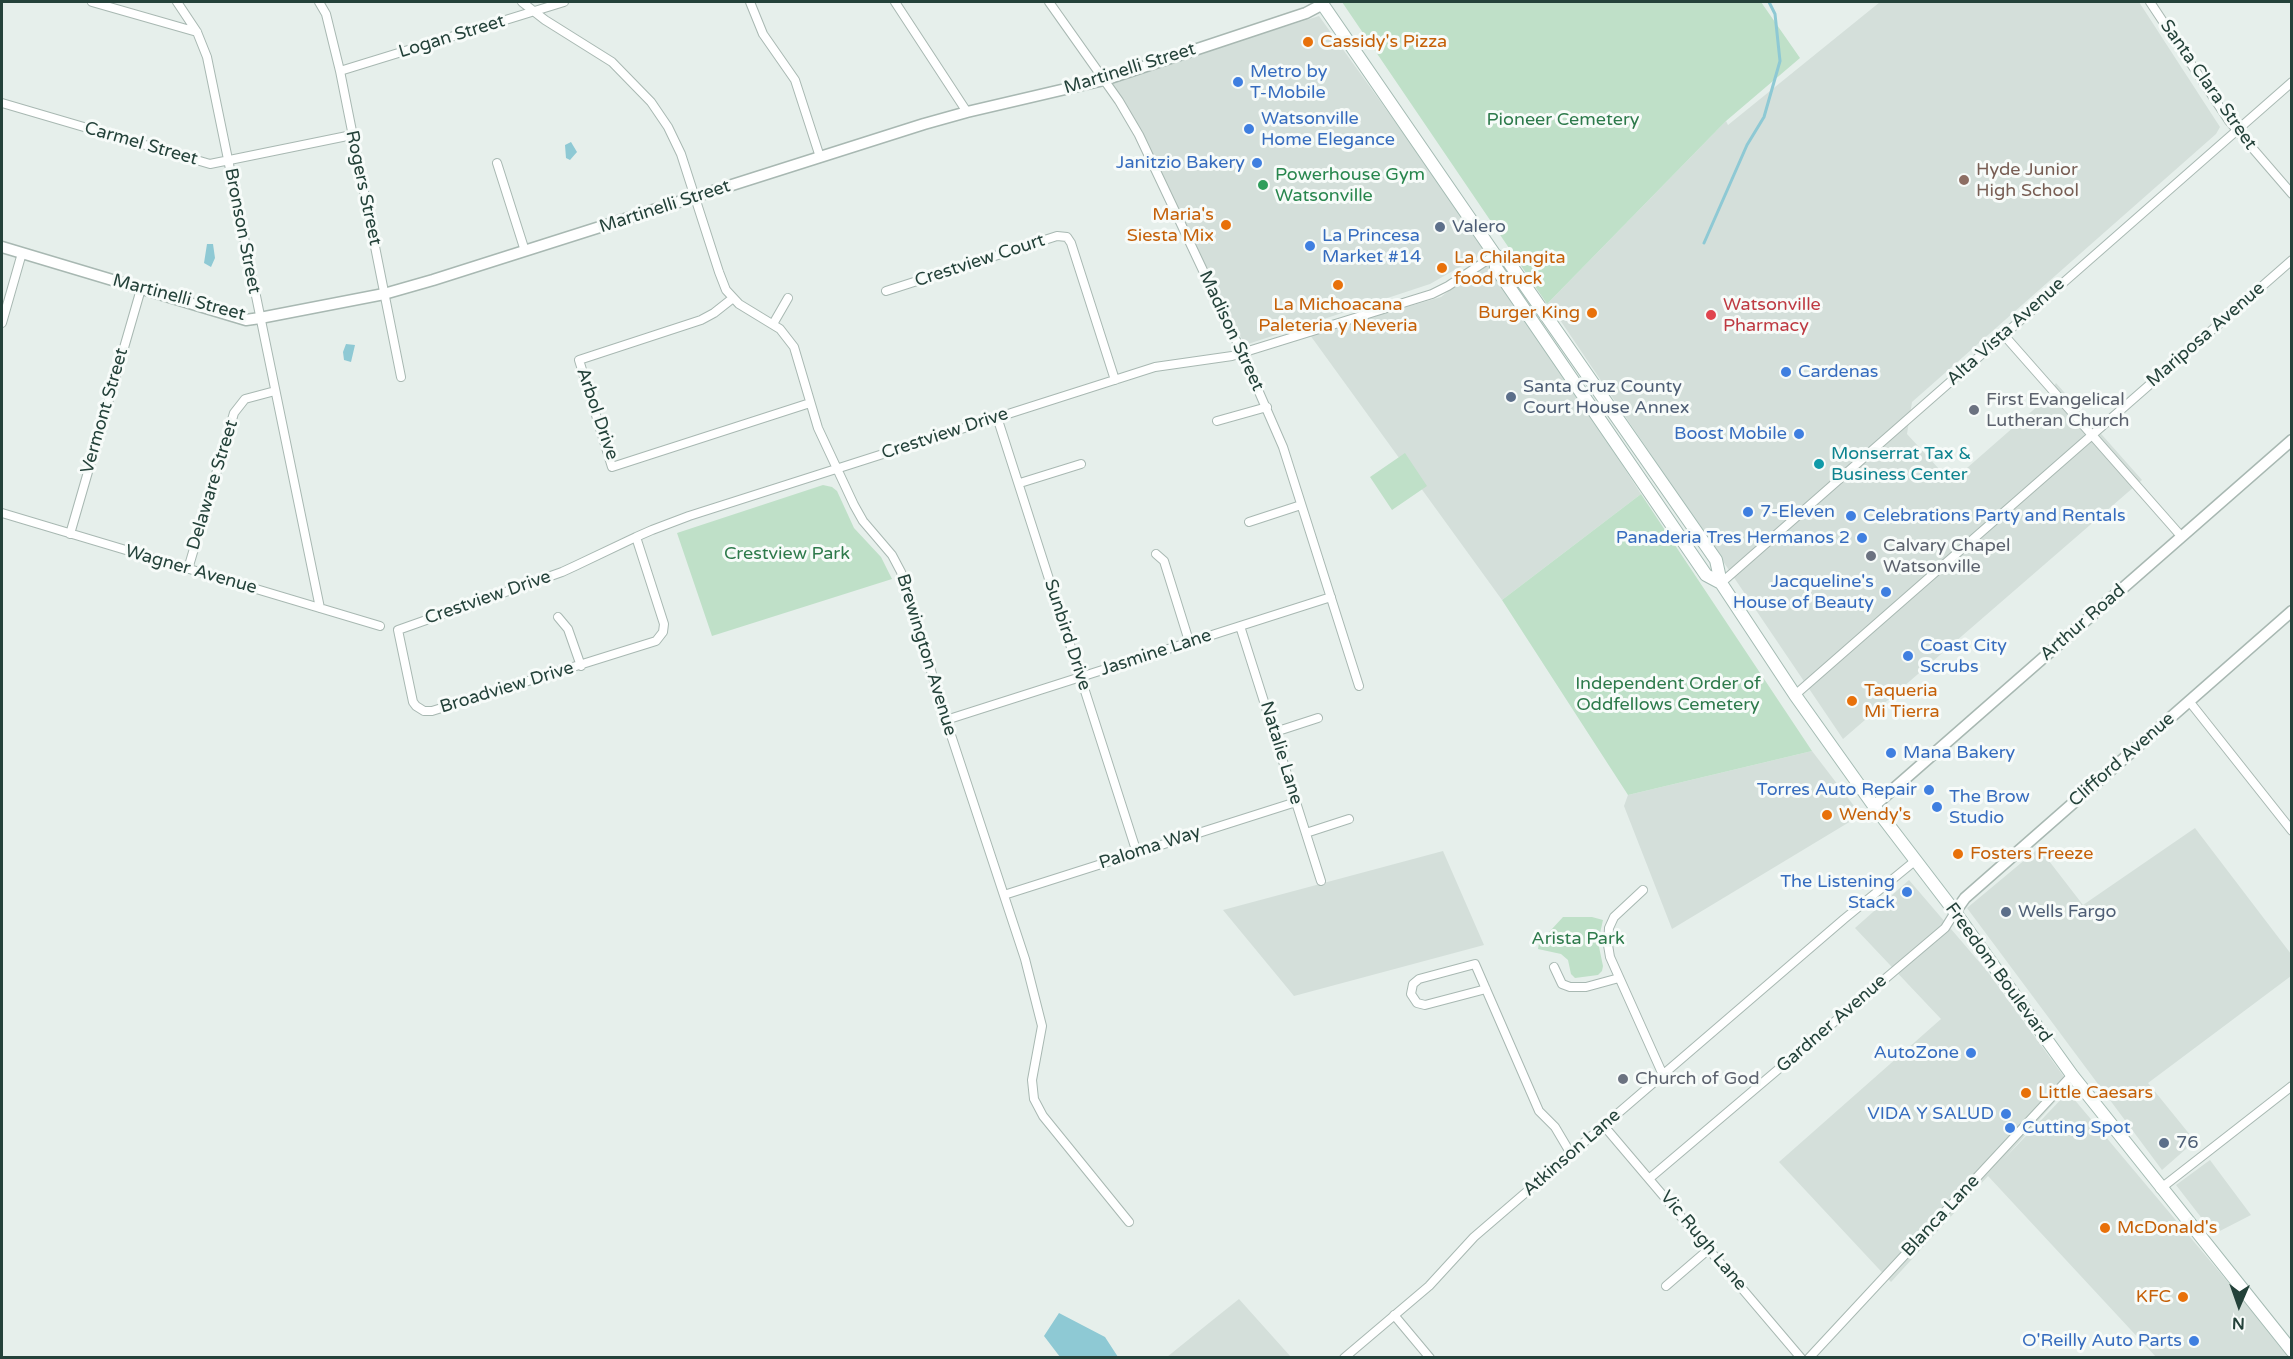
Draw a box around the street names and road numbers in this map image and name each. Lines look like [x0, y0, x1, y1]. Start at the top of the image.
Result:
street label: Logan Street [396, 11, 508, 63]
street label: Santa Clara Street [2155, 16, 2261, 154]
street label: Martinelli Street [1062, 39, 1198, 99]
street label: Carmel Street [82, 118, 200, 170]
street label: Rogers Street [340, 129, 386, 247]
street label: Bronson Street [219, 166, 265, 296]
street label: Martinelli Street [597, 176, 733, 238]
street label: Crestview Court [912, 230, 1048, 292]
street label: Madison Street [1194, 268, 1268, 394]
street label: Martinelli Street [110, 270, 248, 326]
street label: Alta Vista Avenue [1943, 273, 2069, 391]
street label: Mariposa Avenue [2143, 278, 2269, 392]
street label: Vermont Street [77, 346, 133, 476]
street label: Arbol Drive [571, 365, 623, 463]
street label: Crestview Drive [879, 403, 1011, 465]
street label: Delaware Street [183, 417, 243, 553]
street label: Wagner Avenue [123, 541, 259, 599]
street label: Crestview Drive [422, 566, 554, 630]
street label: Brewington Avenue [891, 572, 961, 738]
street label: Sunbird Drive [1039, 577, 1095, 693]
street label: Arthur Road [2036, 580, 2130, 666]
street label: Jasmine Lane [1098, 625, 1214, 681]
street label: Broadview Drive [437, 657, 577, 719]
street label: Natalie Lane [1255, 699, 1307, 807]
street label: Clifford Avenue [2065, 708, 2179, 812]
street label: Paloma Way [1096, 821, 1204, 875]
street label: Freedom Boulevard [1940, 899, 2056, 1047]
street label: Gardner Avenue [1773, 970, 1891, 1078]
street label: Atkinson Lane [1519, 1105, 1625, 1201]
street label: Blanca Lane [1898, 1171, 1984, 1261]
street label: Vic Rugh Lane [1655, 1187, 1751, 1295]

